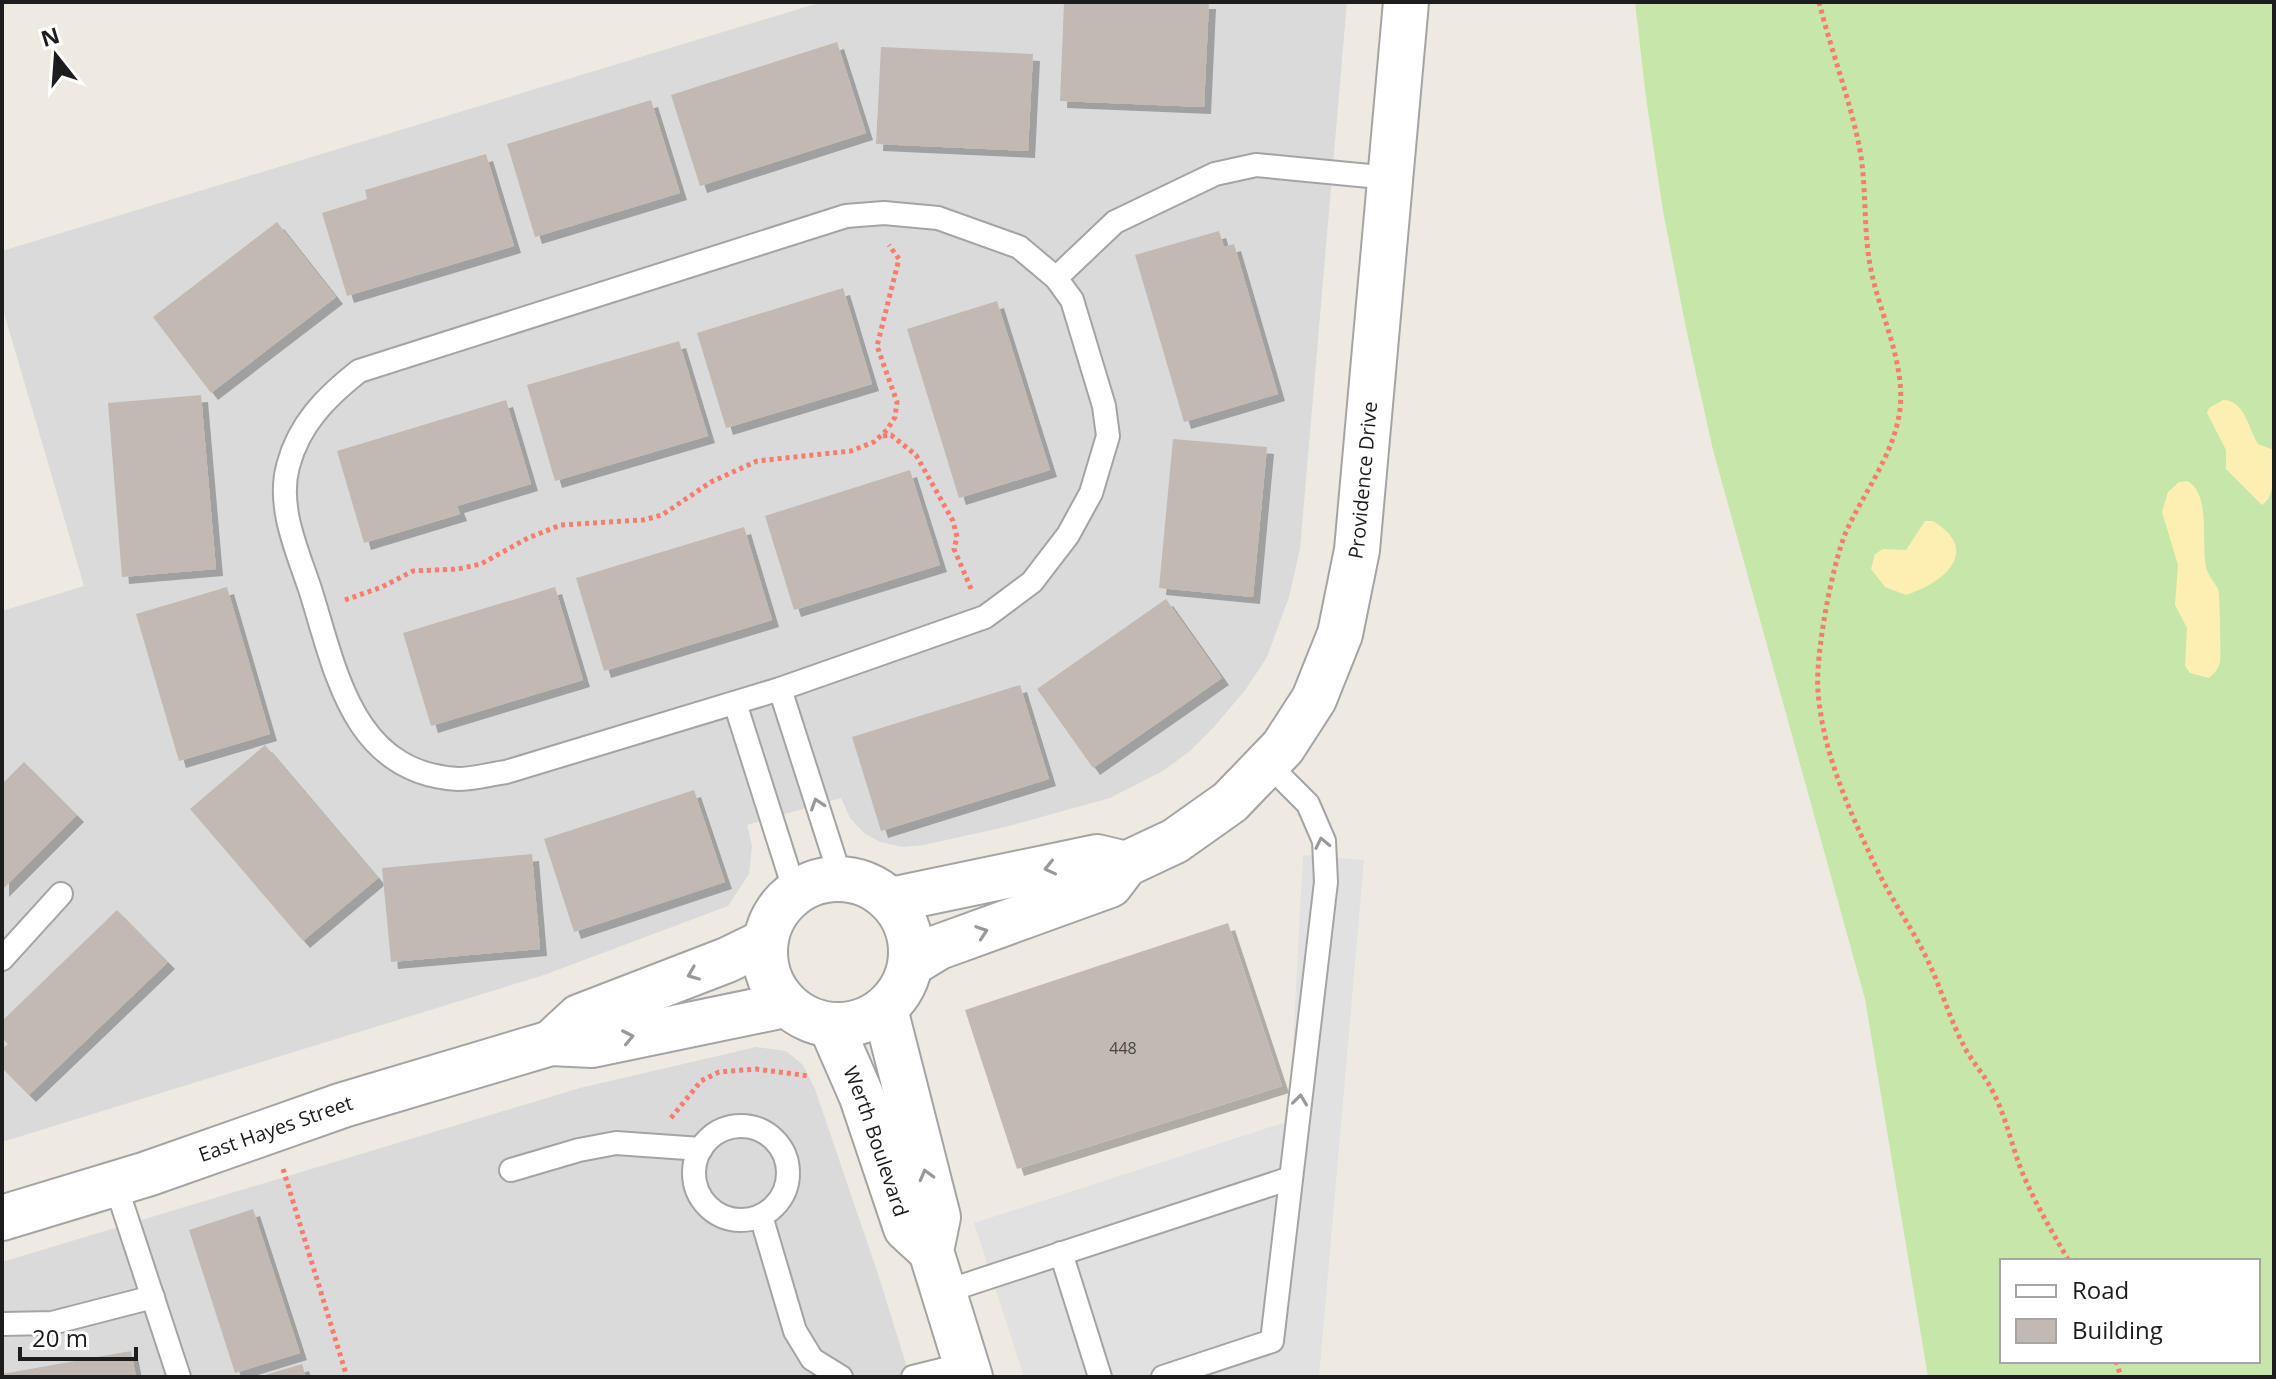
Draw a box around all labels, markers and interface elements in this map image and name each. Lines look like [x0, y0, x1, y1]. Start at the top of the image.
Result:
north arrow [16, 16, 96, 96]
text: N [37, 19, 63, 53]
street label: Providence Drive [1342, 400, 1383, 561]
one-way arrow [810, 798, 826, 812]
one-way arrow [1314, 836, 1331, 850]
one-way arrow [1044, 858, 1057, 875]
one-way arrow [974, 925, 988, 942]
one-way arrow [687, 964, 701, 981]
one-way arrow [621, 1029, 634, 1046]
house number: 448 [1109, 1037, 1137, 1059]
street label: Werth Boulevard [837, 1062, 915, 1220]
street label: East Hayes Street [195, 1089, 356, 1168]
one-way arrow [1291, 1093, 1308, 1107]
one-way arrow [919, 1168, 936, 1182]
legend [2000, 1259, 2260, 1363]
text: Road [2072, 1273, 2129, 1306]
scale bar [20, 1311, 136, 1361]
text: Building [2072, 1313, 2163, 1346]
text: 20 m [32, 1321, 88, 1354]

